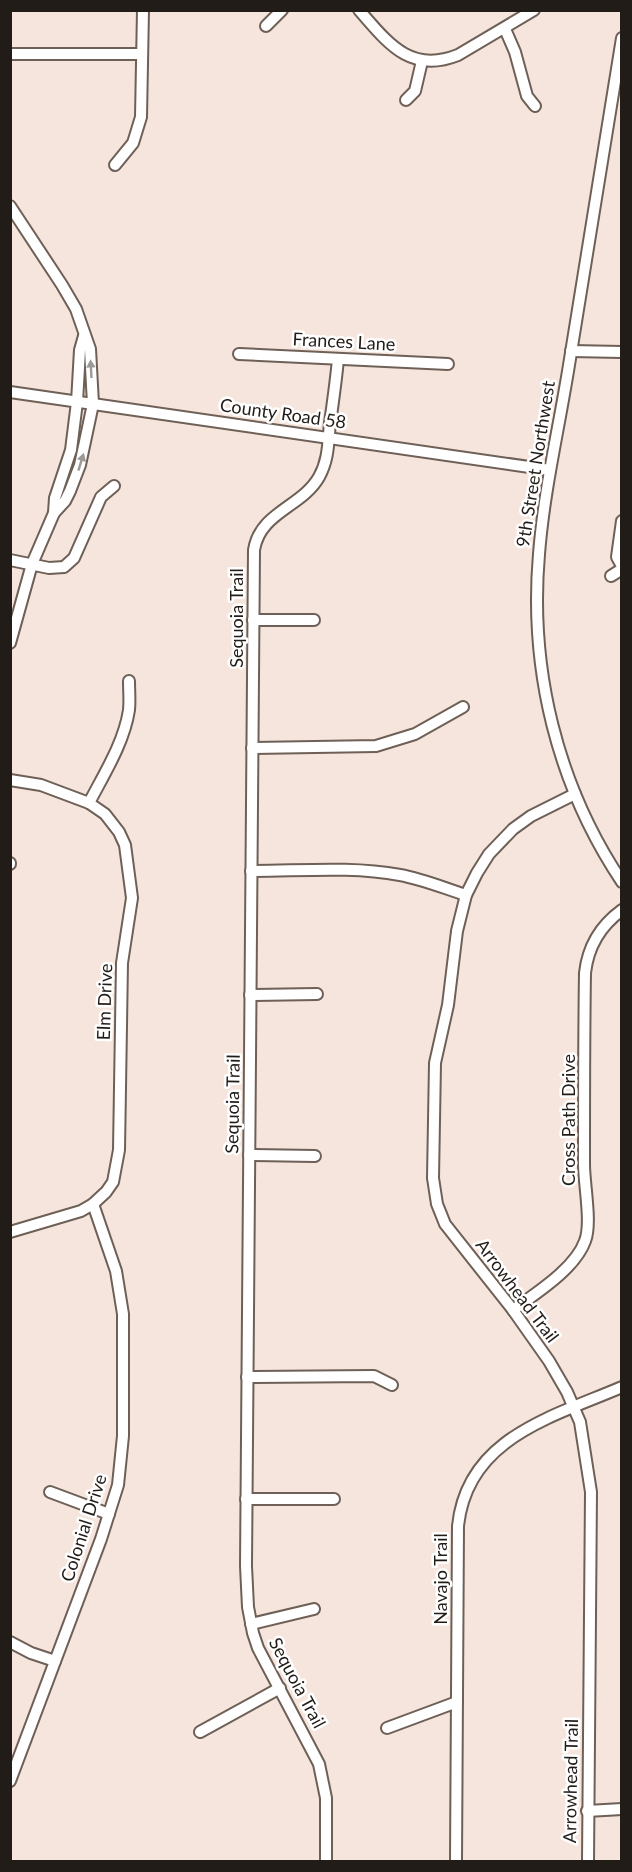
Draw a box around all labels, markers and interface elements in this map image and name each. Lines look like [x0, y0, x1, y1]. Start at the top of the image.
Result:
street label: Frances Lane [292, 327, 396, 355]
one-way arrow [87, 360, 96, 379]
street label: 9th Street Northwest [511, 379, 559, 549]
street label: County Road 58 [219, 393, 348, 433]
one-way arrow [77, 453, 86, 471]
street label: Sequoia Trail [225, 568, 247, 668]
street label: Elm Drive [92, 963, 116, 1041]
street label: Sequoia Trail [220, 1054, 244, 1154]
street label: Cross Path Drive [557, 1054, 579, 1186]
street label: Arrowhead Trail [472, 1234, 564, 1347]
street label: Colonial Drive [55, 1471, 111, 1584]
street label: Navajo Trail [429, 1533, 451, 1625]
street label: Sequoia Trail [265, 1633, 331, 1732]
street label: Arrowhead Trail [558, 1719, 582, 1843]

